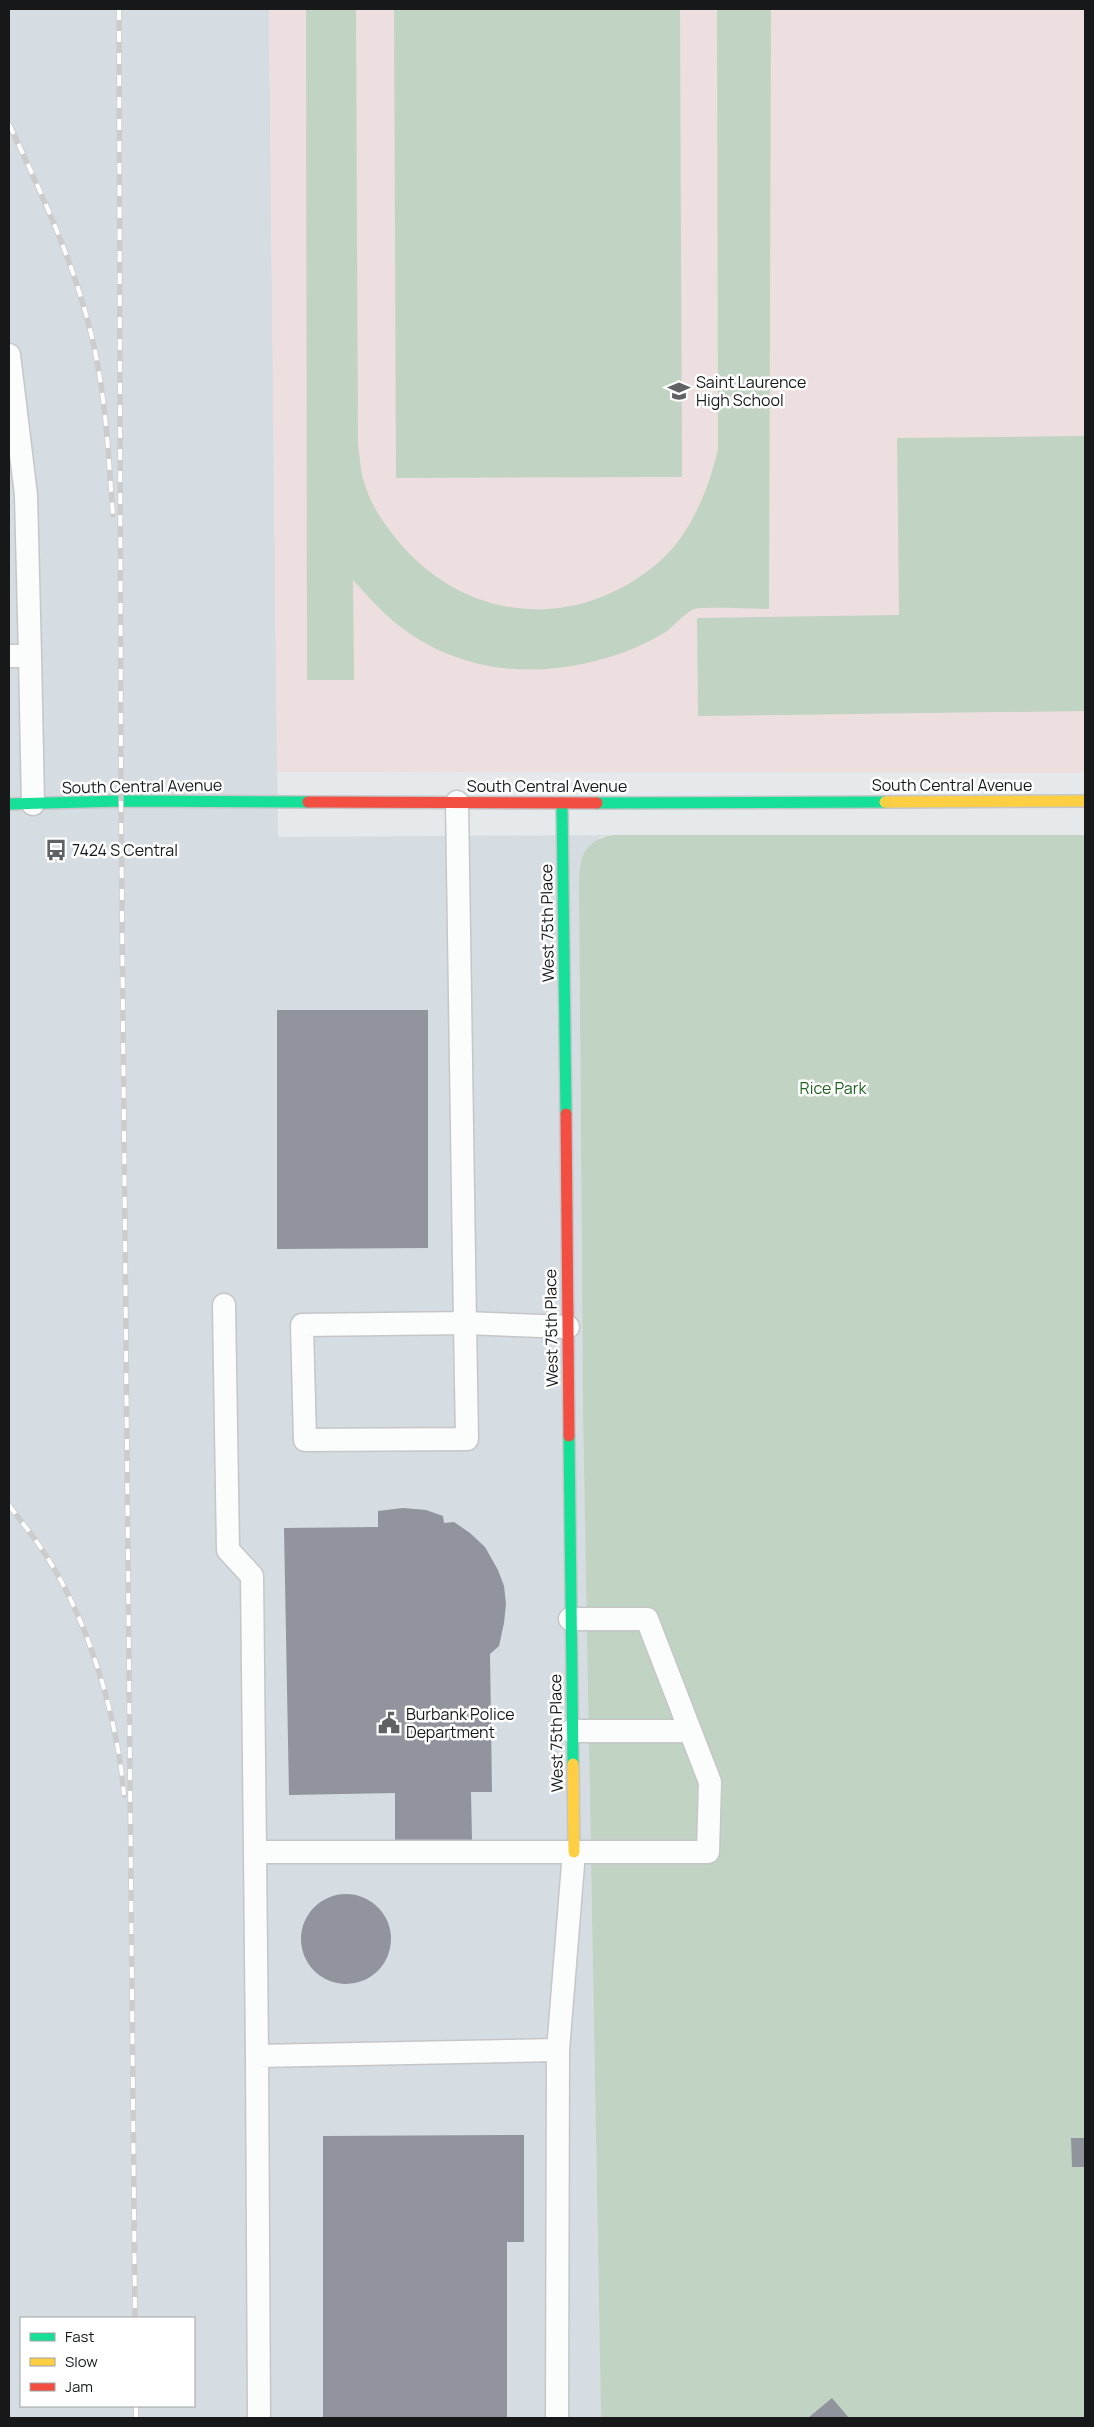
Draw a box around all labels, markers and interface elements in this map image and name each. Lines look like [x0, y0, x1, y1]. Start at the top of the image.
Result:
place label: Saint Laurence High School [696, 371, 806, 411]
school or university icon: Saint Laurence High School [666, 378, 692, 404]
street label: South Central Avenue [62, 774, 222, 798]
street label: South Central Avenue [872, 774, 1032, 796]
street label: South Central Avenue [467, 775, 627, 797]
bus stop icon: 7424 S Central [43, 837, 69, 863]
place label: 7424 S Central [72, 839, 178, 861]
street label: West 75th Place [535, 864, 559, 982]
park label: Rice Park [800, 1077, 868, 1099]
street label: West 75th Place [539, 1269, 563, 1387]
street label: West 75th Place [544, 1674, 568, 1792]
place label: Burbank Police Department [406, 1703, 515, 1743]
public building icon: Burbank Police Department [376, 1710, 402, 1736]
legend [20, 2317, 195, 2407]
text: Fast [65, 2326, 94, 2347]
text: Slow [65, 2351, 98, 2372]
text: Jam [65, 2376, 93, 2397]

